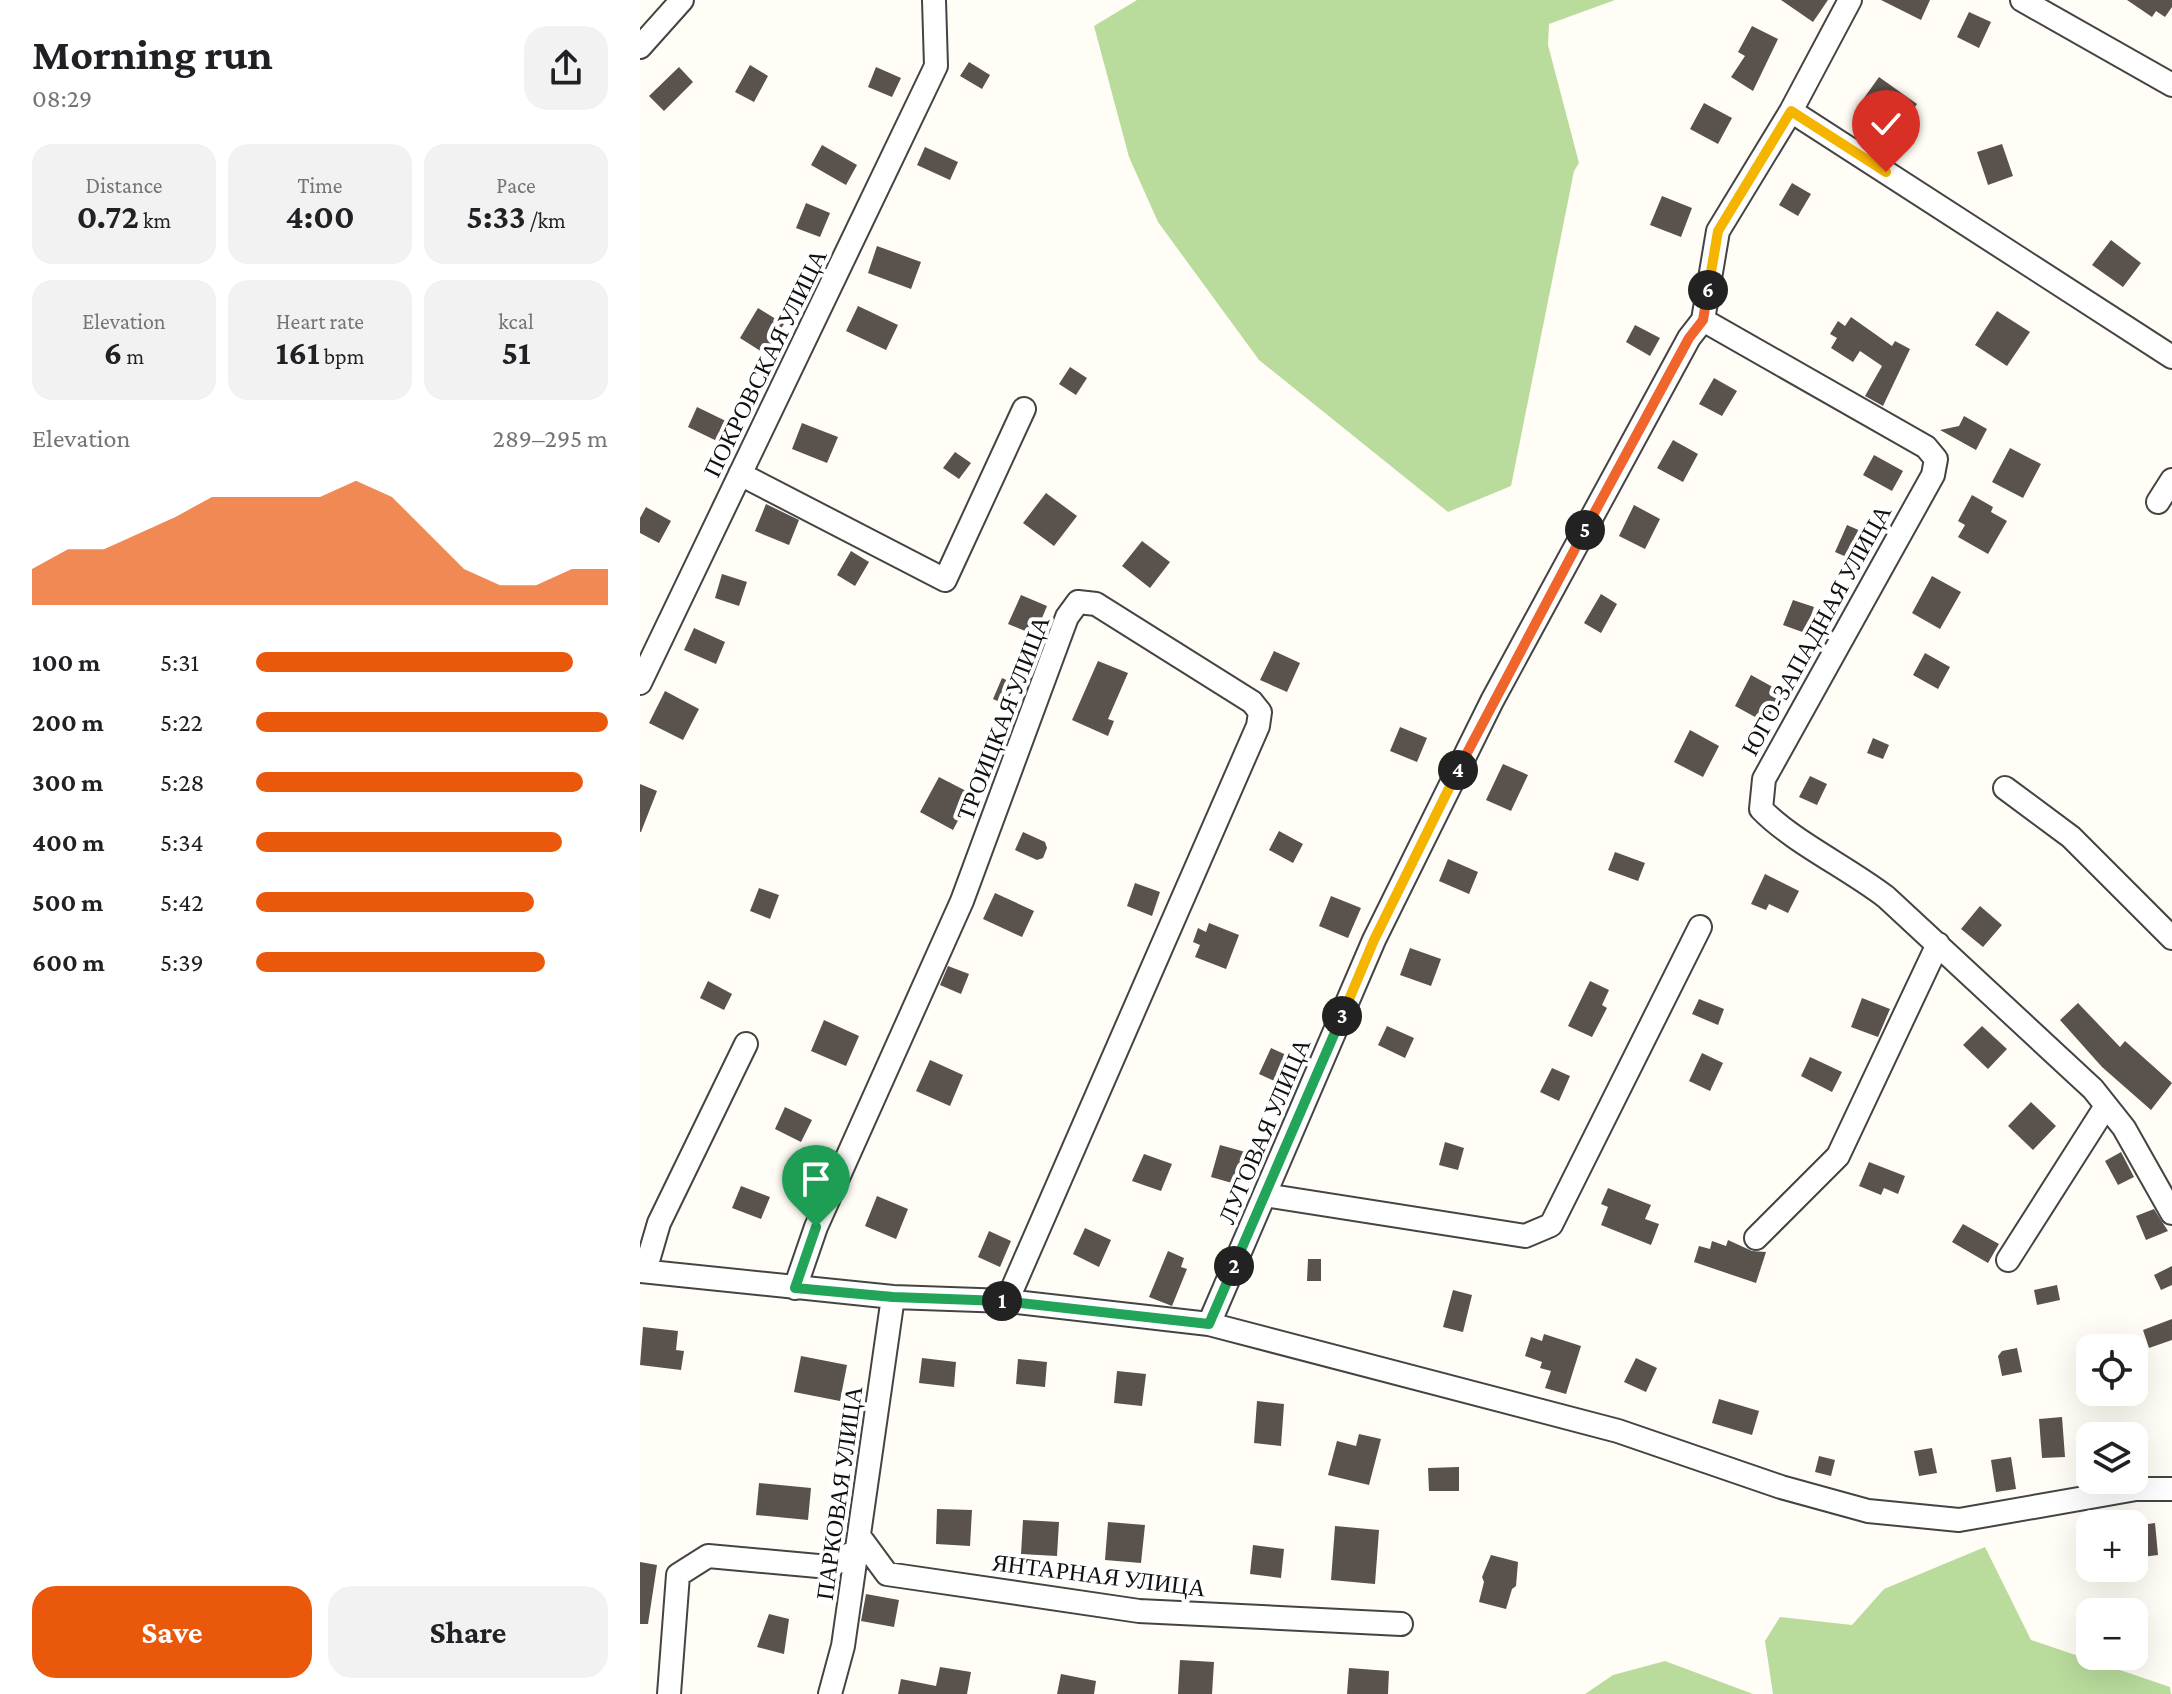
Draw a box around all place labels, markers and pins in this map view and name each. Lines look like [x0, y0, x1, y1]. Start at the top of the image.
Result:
pin [1852, 90, 1920, 172]
pin: 6 [1688, 270, 1728, 310]
pin: 5 [1565, 510, 1605, 550]
pin: 4 [1438, 750, 1478, 790]
pin: 3 [1322, 996, 1362, 1036]
pin [782, 1145, 850, 1227]
pin: 2 [1214, 1246, 1254, 1286]
pin: 1 [982, 1281, 1022, 1321]

